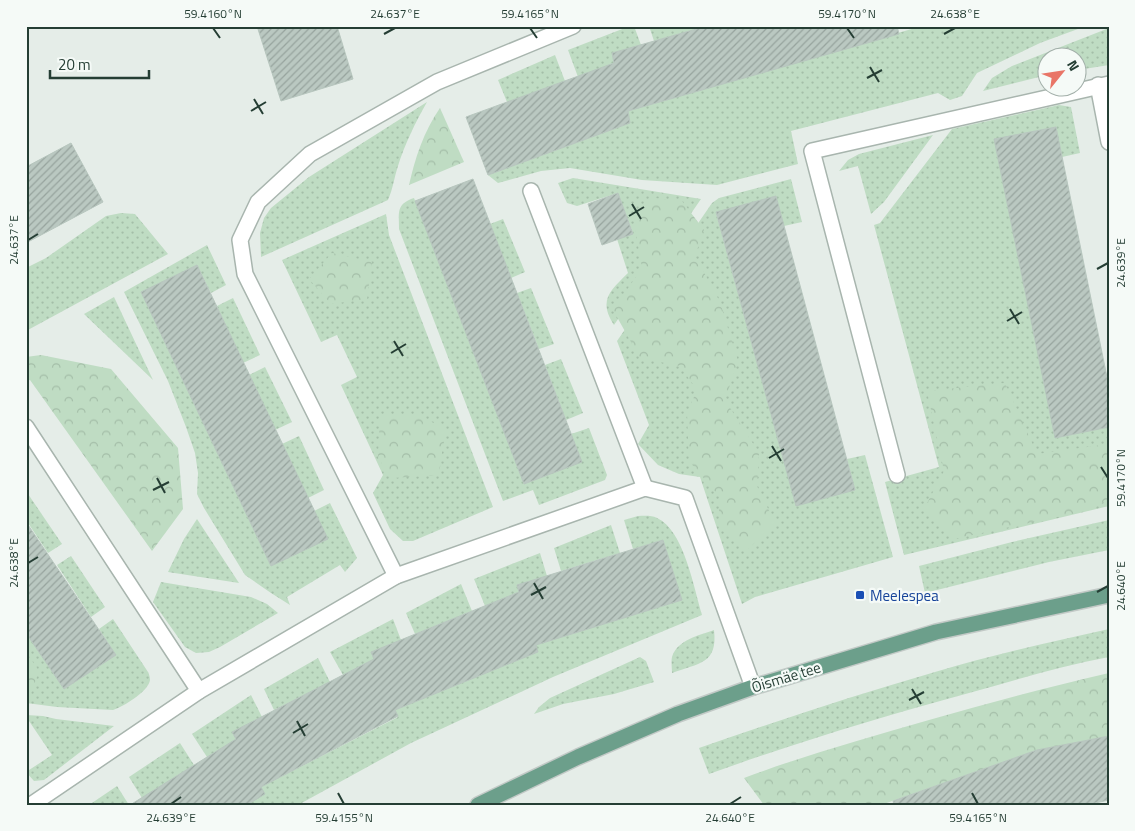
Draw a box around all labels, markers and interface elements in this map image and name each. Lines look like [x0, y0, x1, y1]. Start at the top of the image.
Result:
text: 59.4160°N [184, 4, 242, 23]
text: 24.637°E [370, 4, 420, 23]
text: 59.4165°N [501, 4, 559, 23]
text: 59.4170°N [818, 4, 876, 23]
text: 24.638°E [930, 4, 980, 23]
scale bar [50, 48, 149, 80]
north arrow [1038, 48, 1088, 98]
text: 20 m [58, 53, 91, 76]
text: N [1062, 56, 1085, 75]
text: 24.637°E [4, 215, 23, 265]
text: 24.639°E [1111, 238, 1130, 288]
text: 59.4170°N [1111, 449, 1130, 507]
text: 24.638°E [4, 538, 23, 588]
text: 24.640°E [1111, 561, 1130, 611]
place label: Meelespea [870, 584, 939, 607]
marker: Meelespea [854, 589, 866, 601]
street label: Õismäe tee [748, 656, 824, 698]
text: 24.639°E [146, 808, 196, 827]
text: 59.4155°N [315, 808, 373, 827]
text: 24.640°E [705, 808, 755, 827]
text: 59.4165°N [949, 808, 1007, 827]

